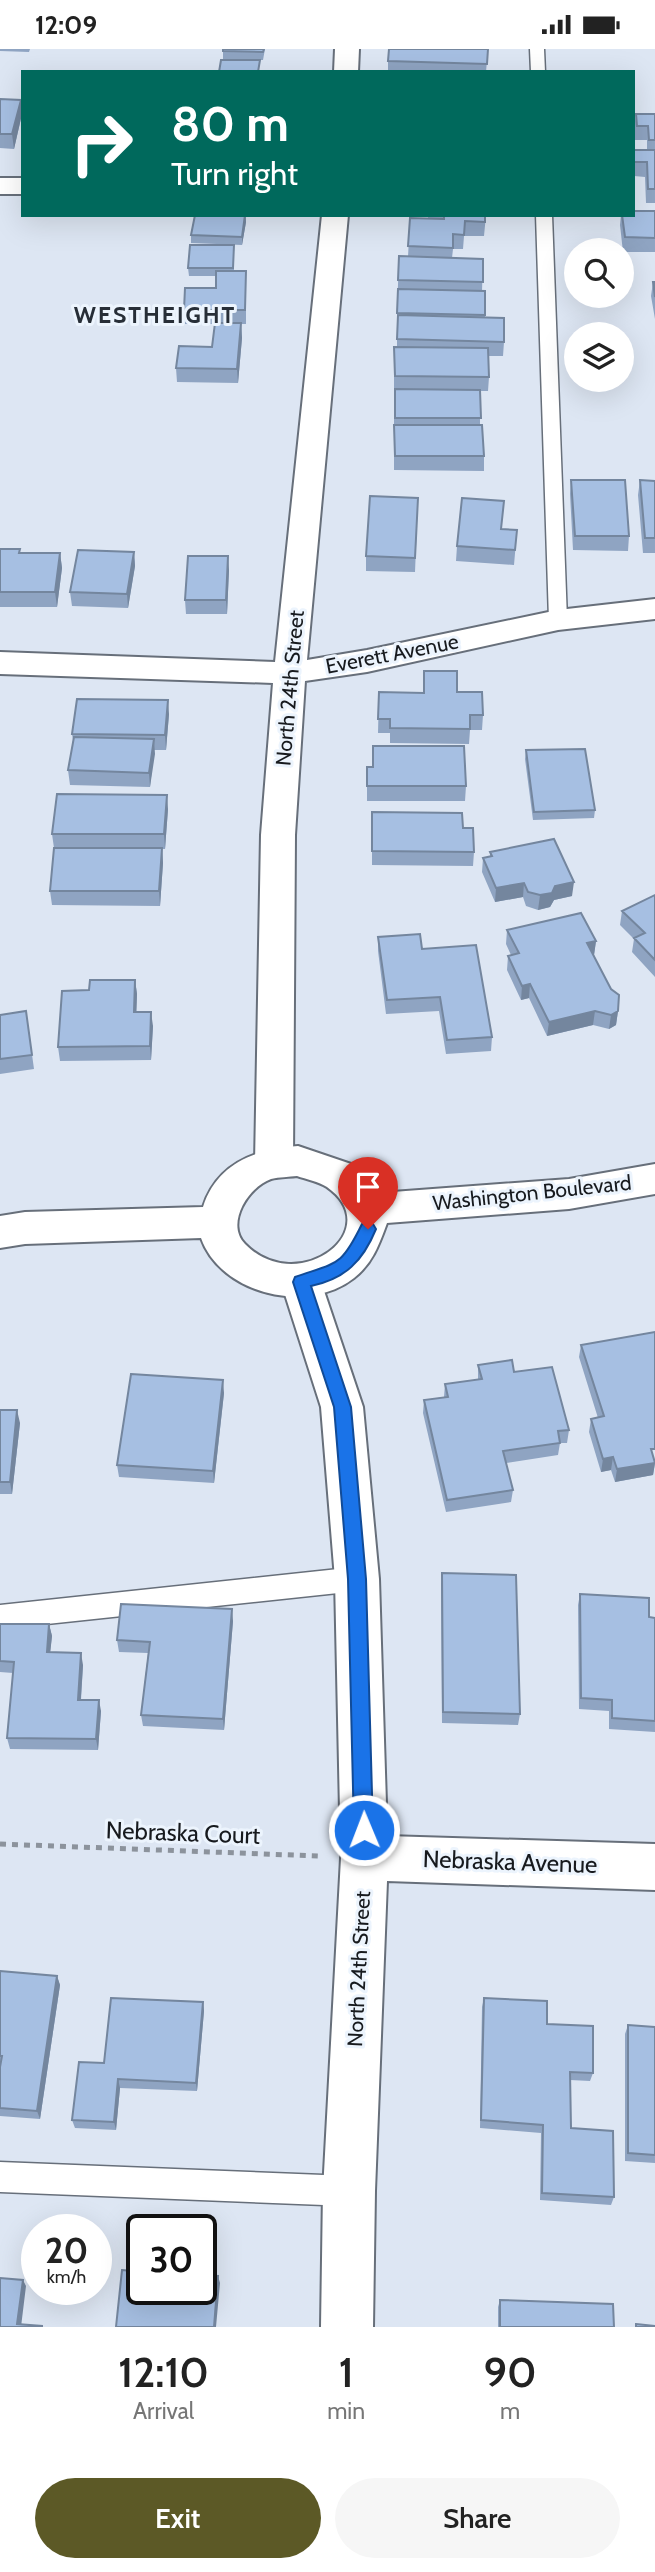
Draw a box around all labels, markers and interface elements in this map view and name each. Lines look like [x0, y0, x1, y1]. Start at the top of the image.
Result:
text: 12:09 [35, 9, 97, 41]
text: 80 m [171, 94, 289, 153]
icon: right [56, 98, 147, 189]
text: Turn right [171, 154, 298, 193]
map controls [564, 238, 634, 392]
button: search [564, 238, 634, 308]
district label: WESTHEIGHT [74, 301, 236, 329]
button: layers [564, 322, 634, 392]
street label: North 24th Street [270, 609, 309, 767]
street label: Everett Avenue [323, 628, 461, 679]
pin [338, 1157, 398, 1229]
icon: arrive [349, 1168, 387, 1206]
street label: Washington Boulevard [431, 1170, 633, 1215]
position arrow [327, 1793, 401, 1867]
street label: Nebraska Court [105, 1815, 261, 1850]
street label: Nebraska Avenue [422, 1844, 598, 1879]
street label: North 24th Street [342, 1890, 375, 2048]
speed limit sign: 30 [126, 2214, 217, 2305]
text: 20 [45, 2229, 88, 2272]
text: km/h [47, 2266, 86, 2288]
text: 12:10 [118, 2346, 209, 2398]
text: 1 [339, 2346, 354, 2398]
text: 90 [483, 2346, 537, 2398]
text: Arrival [133, 2397, 194, 2425]
text: min [327, 2397, 365, 2425]
text: m [500, 2397, 520, 2425]
button: Exit [35, 2478, 321, 2558]
button: Share [335, 2478, 620, 2558]

